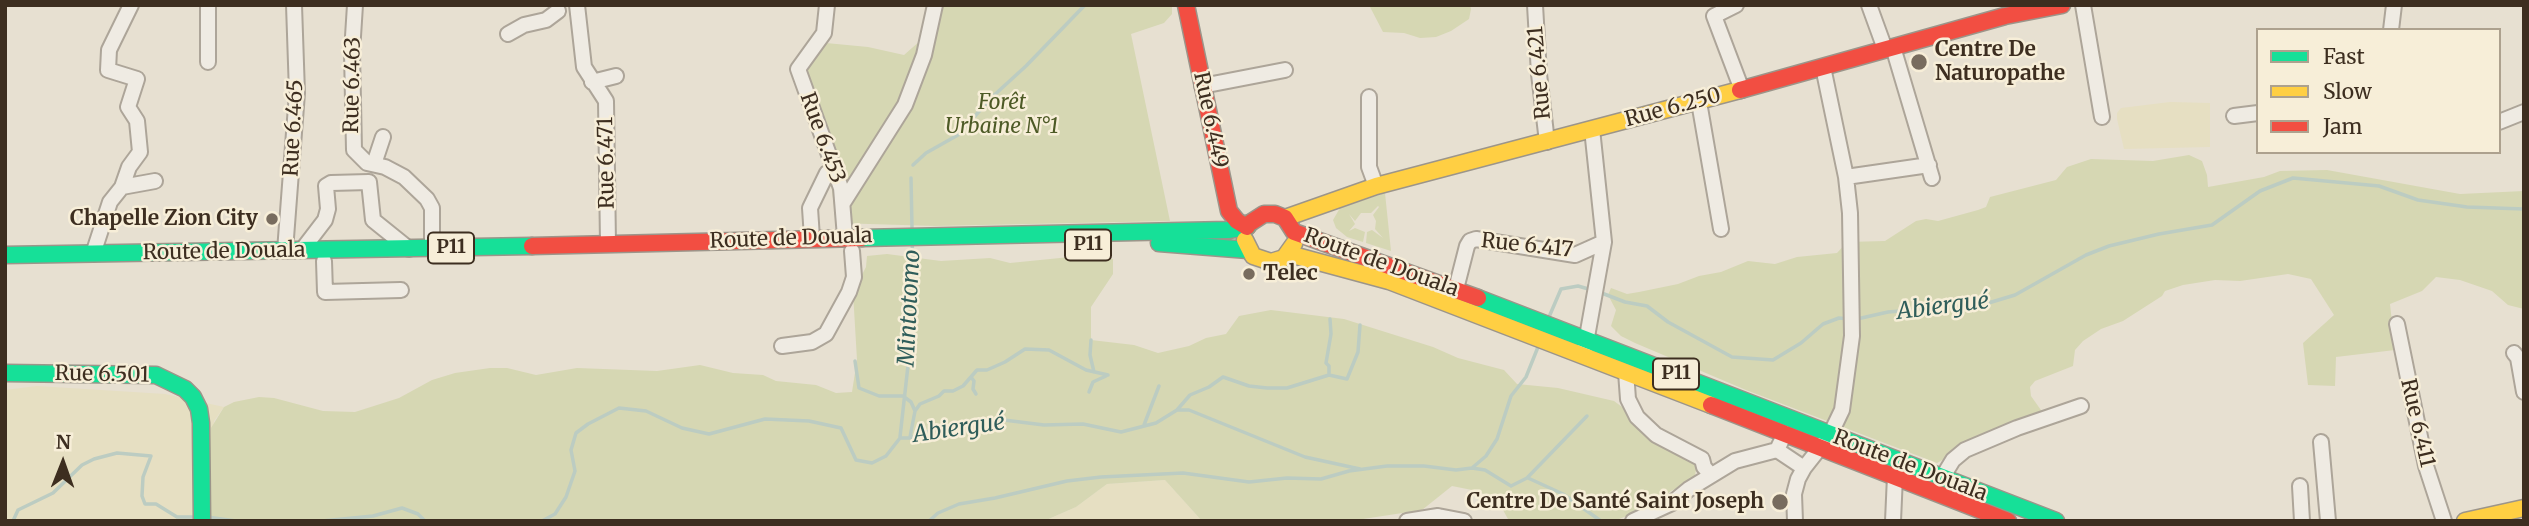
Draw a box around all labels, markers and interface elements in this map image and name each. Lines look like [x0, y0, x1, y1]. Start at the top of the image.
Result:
street label: Rue 6.421 [1523, 25, 1557, 121]
legend [2256, 28, 2501, 154]
street label: Rue 6.463 [340, 36, 366, 134]
place label: Centre De Naturopathe [1935, 37, 2065, 87]
text: Fast [2323, 43, 2365, 70]
marker: Centre De Naturopathe [1909, 52, 1929, 72]
street label: Rue 6.449 [1188, 70, 1232, 170]
text: Slow [2323, 78, 2372, 105]
street label: Rue 6.465 [279, 79, 309, 177]
street label: Rue 6.250 [1622, 83, 1724, 133]
street label: Rue 6.453 [794, 89, 850, 187]
park label: Forêt Urbaine N°1 [945, 90, 1059, 140]
text: Jam [2323, 113, 2362, 140]
street label: Rue 6.471 [594, 117, 620, 209]
place label: Chapelle Zion City [70, 206, 258, 232]
marker: Chapelle Zion City [264, 211, 280, 227]
street label: Route de Douala [1300, 223, 1462, 303]
street label: Route de Douala [709, 224, 873, 254]
street label: Rue 6.417 [1480, 229, 1574, 263]
road number: P11 [1065, 230, 1111, 260]
road number: P11 [428, 232, 474, 264]
street label: Route de Douala [142, 238, 306, 266]
water label: Mintotomo [893, 249, 927, 367]
place label: Telec [1263, 261, 1318, 287]
marker: Telec [1241, 266, 1257, 282]
water label: Abiergué [1895, 288, 1991, 326]
road number: P11 [1653, 358, 1699, 390]
street label: Rue 6.501 [55, 362, 149, 388]
street label: Rue 6.411 [2395, 376, 2439, 470]
water label: Abiergué [911, 409, 1007, 449]
street label: Route de Douala [1829, 425, 1991, 507]
north arrow [28, 428, 98, 498]
text: N [56, 430, 71, 454]
place label: Centre De Santé Saint Joseph [1466, 489, 1764, 515]
marker: Centre De Santé Saint Joseph [1770, 492, 1790, 512]

